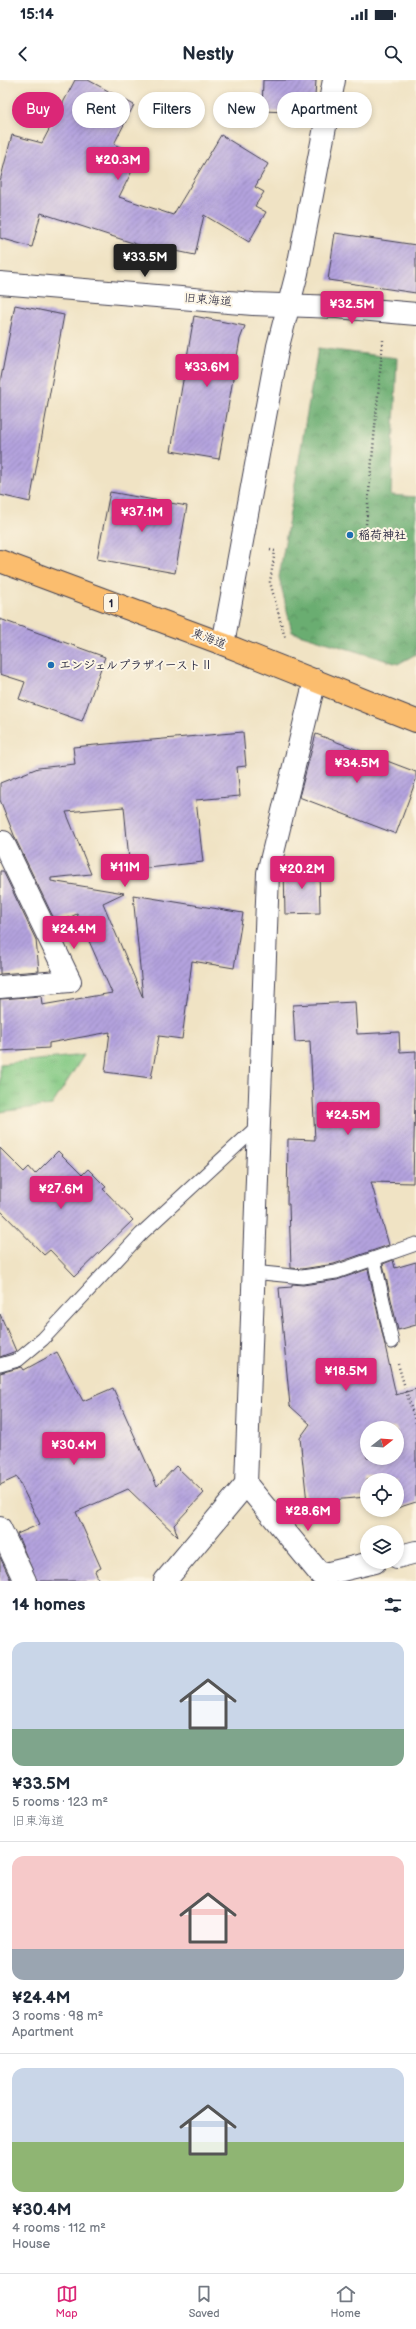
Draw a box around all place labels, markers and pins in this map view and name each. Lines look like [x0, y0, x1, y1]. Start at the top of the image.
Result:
pin: ¥20.3M [85, 147, 151, 181]
pin: ¥33.5M [112, 244, 178, 278]
pin: ¥32.5M [319, 291, 385, 325]
pin: ¥33.6M [174, 354, 240, 388]
pin: ¥37.1M [109, 499, 175, 533]
place label: 稲荷神社 [358, 528, 406, 543]
marker: 稲荷神社 [345, 530, 355, 540]
place label: エンジェルプラザイーストⅡ [59, 658, 213, 673]
marker: エンジェルプラザイーストⅡ [46, 660, 56, 670]
pin: ¥34.5M [324, 750, 390, 784]
pin: ¥11M [101, 854, 149, 888]
pin: ¥20.2M [269, 856, 335, 890]
pin: ¥24.4M [41, 916, 107, 950]
pin: ¥24.5M [315, 1102, 381, 1136]
pin: ¥27.6M [28, 1176, 94, 1210]
pin: ¥18.5M [313, 1358, 379, 1392]
pin: ¥30.4M [41, 1432, 107, 1466]
pin: ¥28.6M [275, 1498, 341, 1532]

